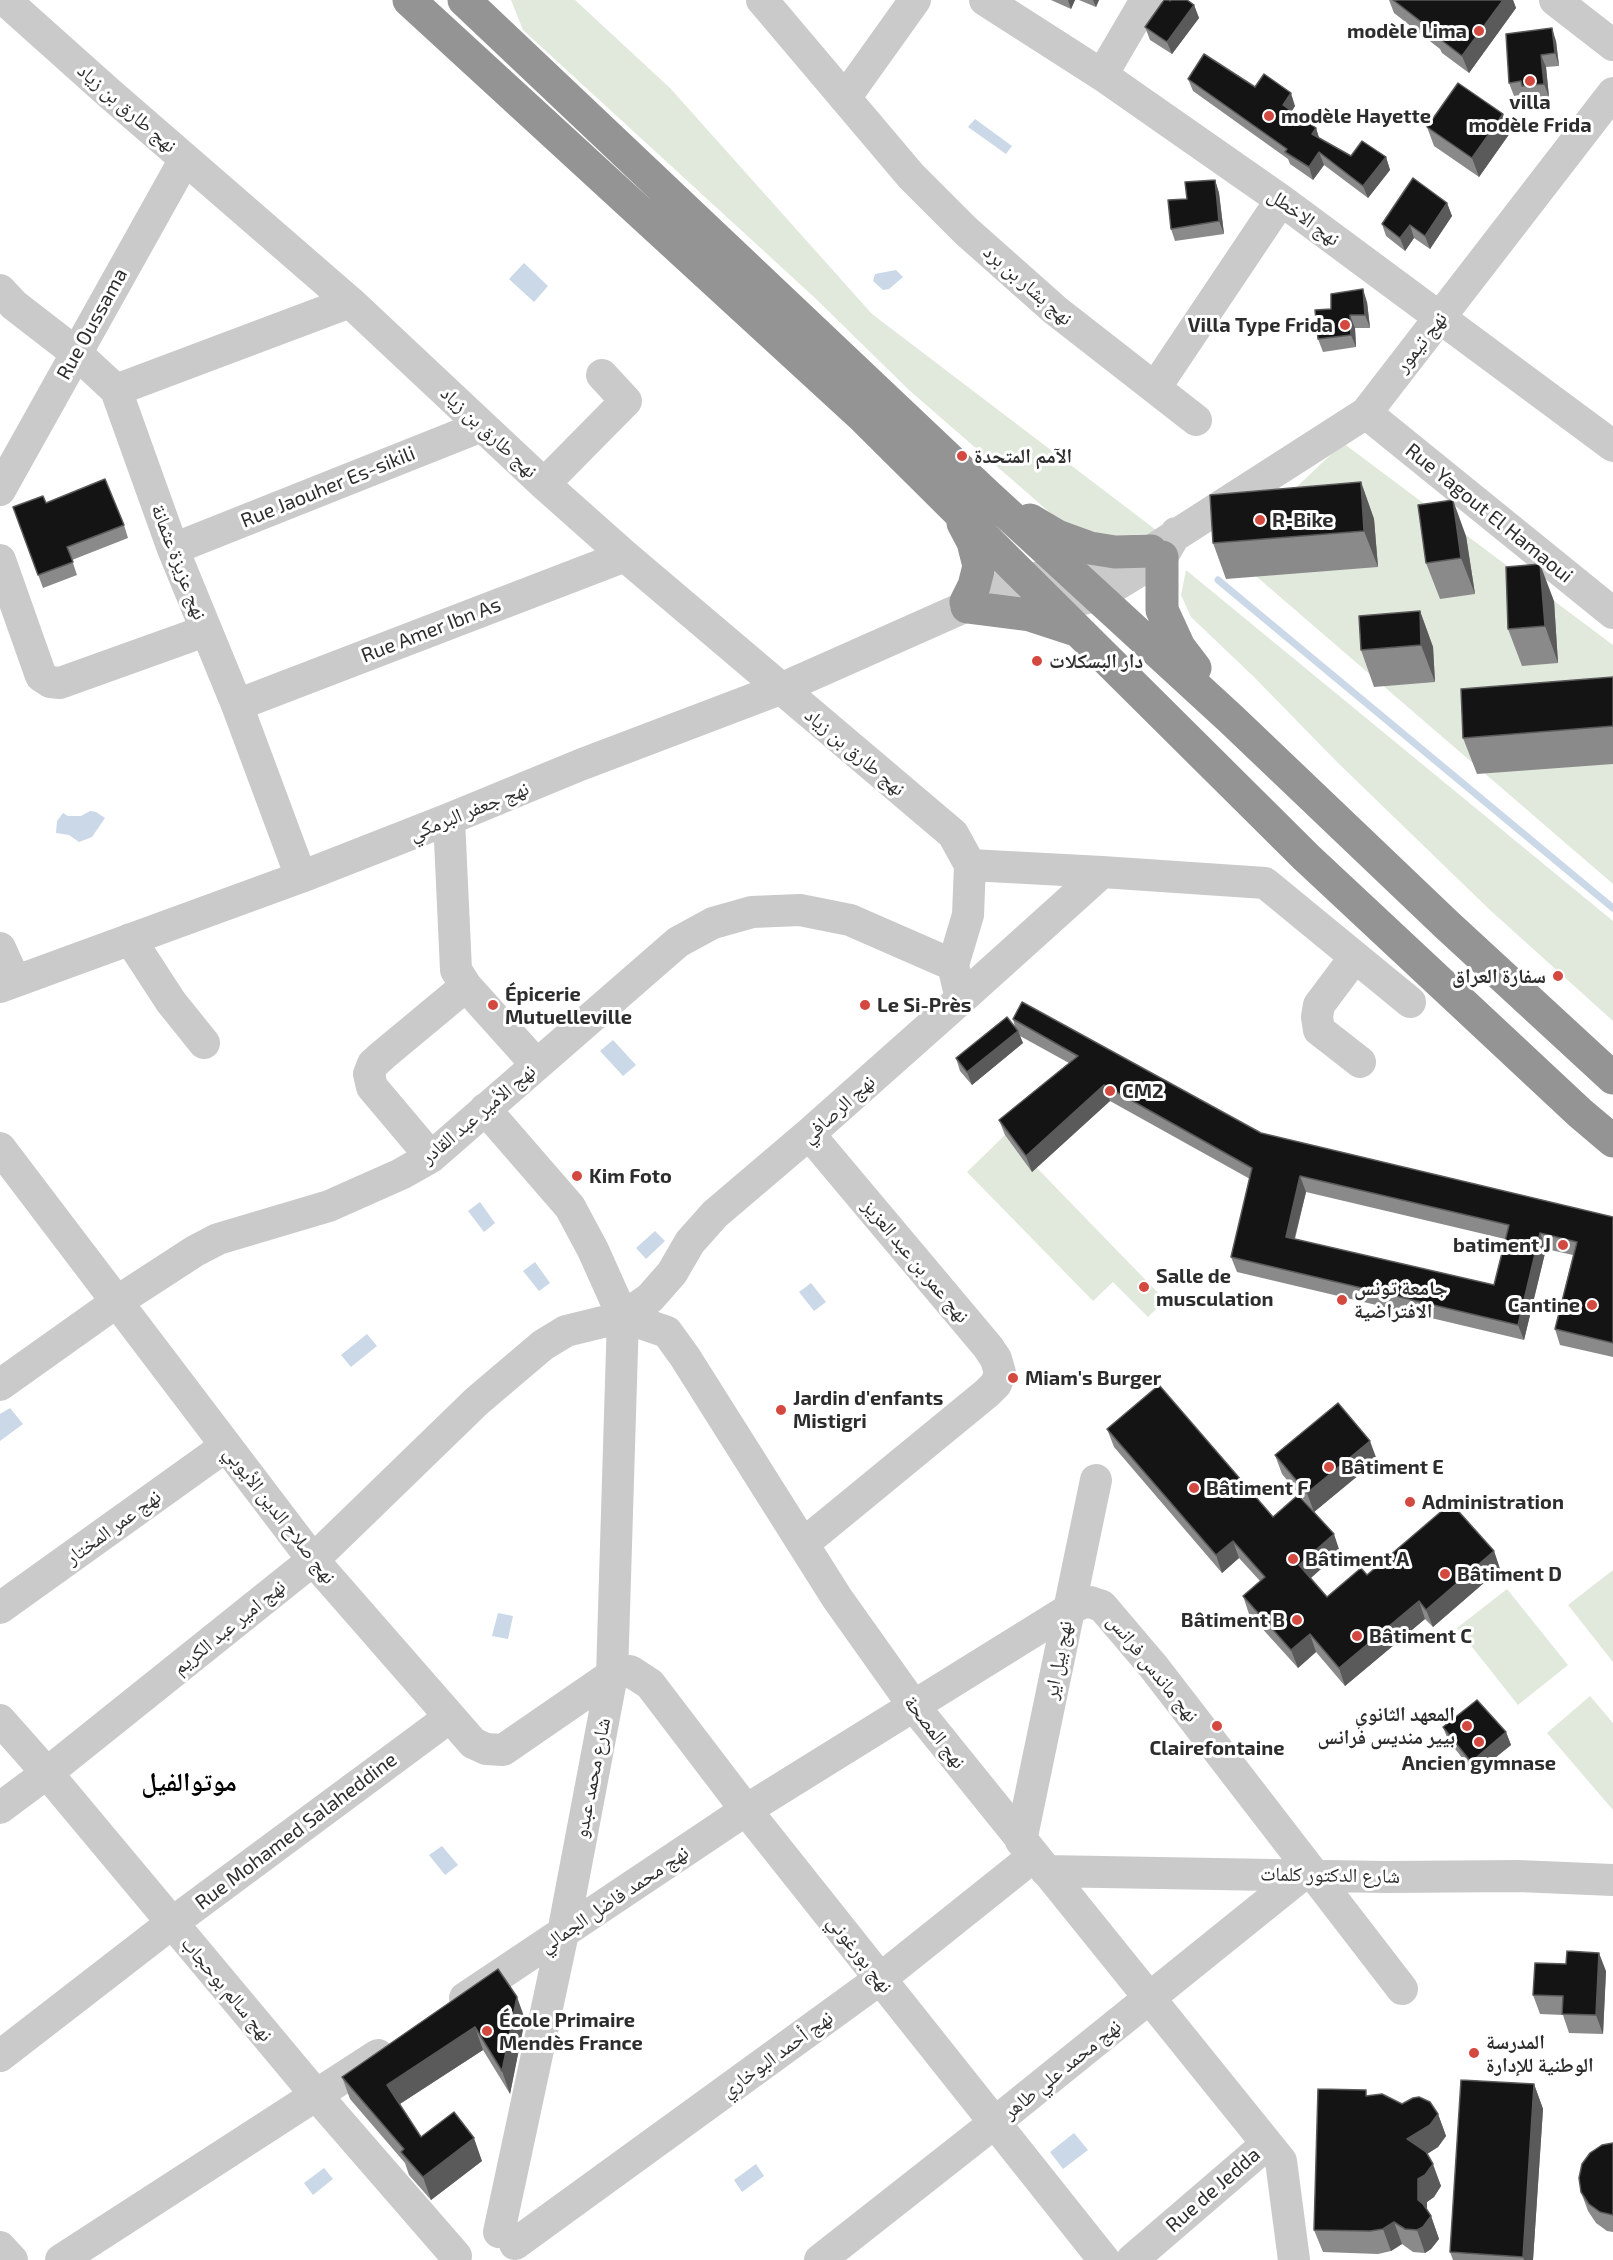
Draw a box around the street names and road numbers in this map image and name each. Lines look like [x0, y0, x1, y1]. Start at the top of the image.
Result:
street label: نهج طارق بن زياد [72, 58, 182, 158]
street label: نهج الاخطل [1263, 183, 1345, 251]
street label: نهج بشار بن برد [978, 240, 1078, 330]
street label: Rue Oussama [52, 264, 132, 384]
street label: نهج تيمور [1390, 307, 1452, 377]
street label: نهج طارق بن زياد [436, 381, 542, 483]
street label: Rue Yagout El Hamaoui [1401, 438, 1577, 588]
street label: Rue Jaouher Es-sikili [237, 441, 419, 533]
street label: نهج عزيزة عثمانة [146, 501, 212, 623]
street label: Rue Amer Ibn As [358, 592, 504, 668]
street label: نهج طارق بن زياد [800, 703, 910, 801]
street label: نهج جعفر البرمكي [406, 776, 532, 846]
street label: نهج الأمير عبد القادر [416, 1059, 540, 1169]
street label: نهج الرصافي [796, 1070, 880, 1148]
street label: نهج عمر بن عبد العزيز [857, 1194, 975, 1328]
street label: نهج صلاح الدين الأيوبي [219, 1441, 341, 1589]
street label: نهج عمر المختار [60, 1484, 166, 1570]
street label: نهج امير عبد الكريم [168, 1574, 290, 1680]
street label: نهج ماندس فرانس [1102, 1609, 1204, 1727]
street label: نهج بيل اير [1039, 1619, 1077, 1701]
street label: نهج المصحة [899, 1691, 971, 1773]
street label: شارع محمد عبدو [569, 1716, 615, 1840]
street label: Rue Mohamed Salaheddine [190, 1747, 402, 1915]
street label: نهج محمد فاضل الجمالي [535, 1840, 693, 1958]
street label: شارع الدكتور كلمات [1260, 1862, 1400, 1888]
street label: نهج بورغوني [822, 1910, 898, 1998]
street label: نهج سالم بوحجاب [176, 1932, 278, 2046]
street label: نهج أحمد البوخاري [716, 2005, 838, 2103]
street label: نهج محمد علي طاهر [998, 2014, 1126, 2124]
street label: Rue de Jedda [1161, 2143, 1265, 2237]

